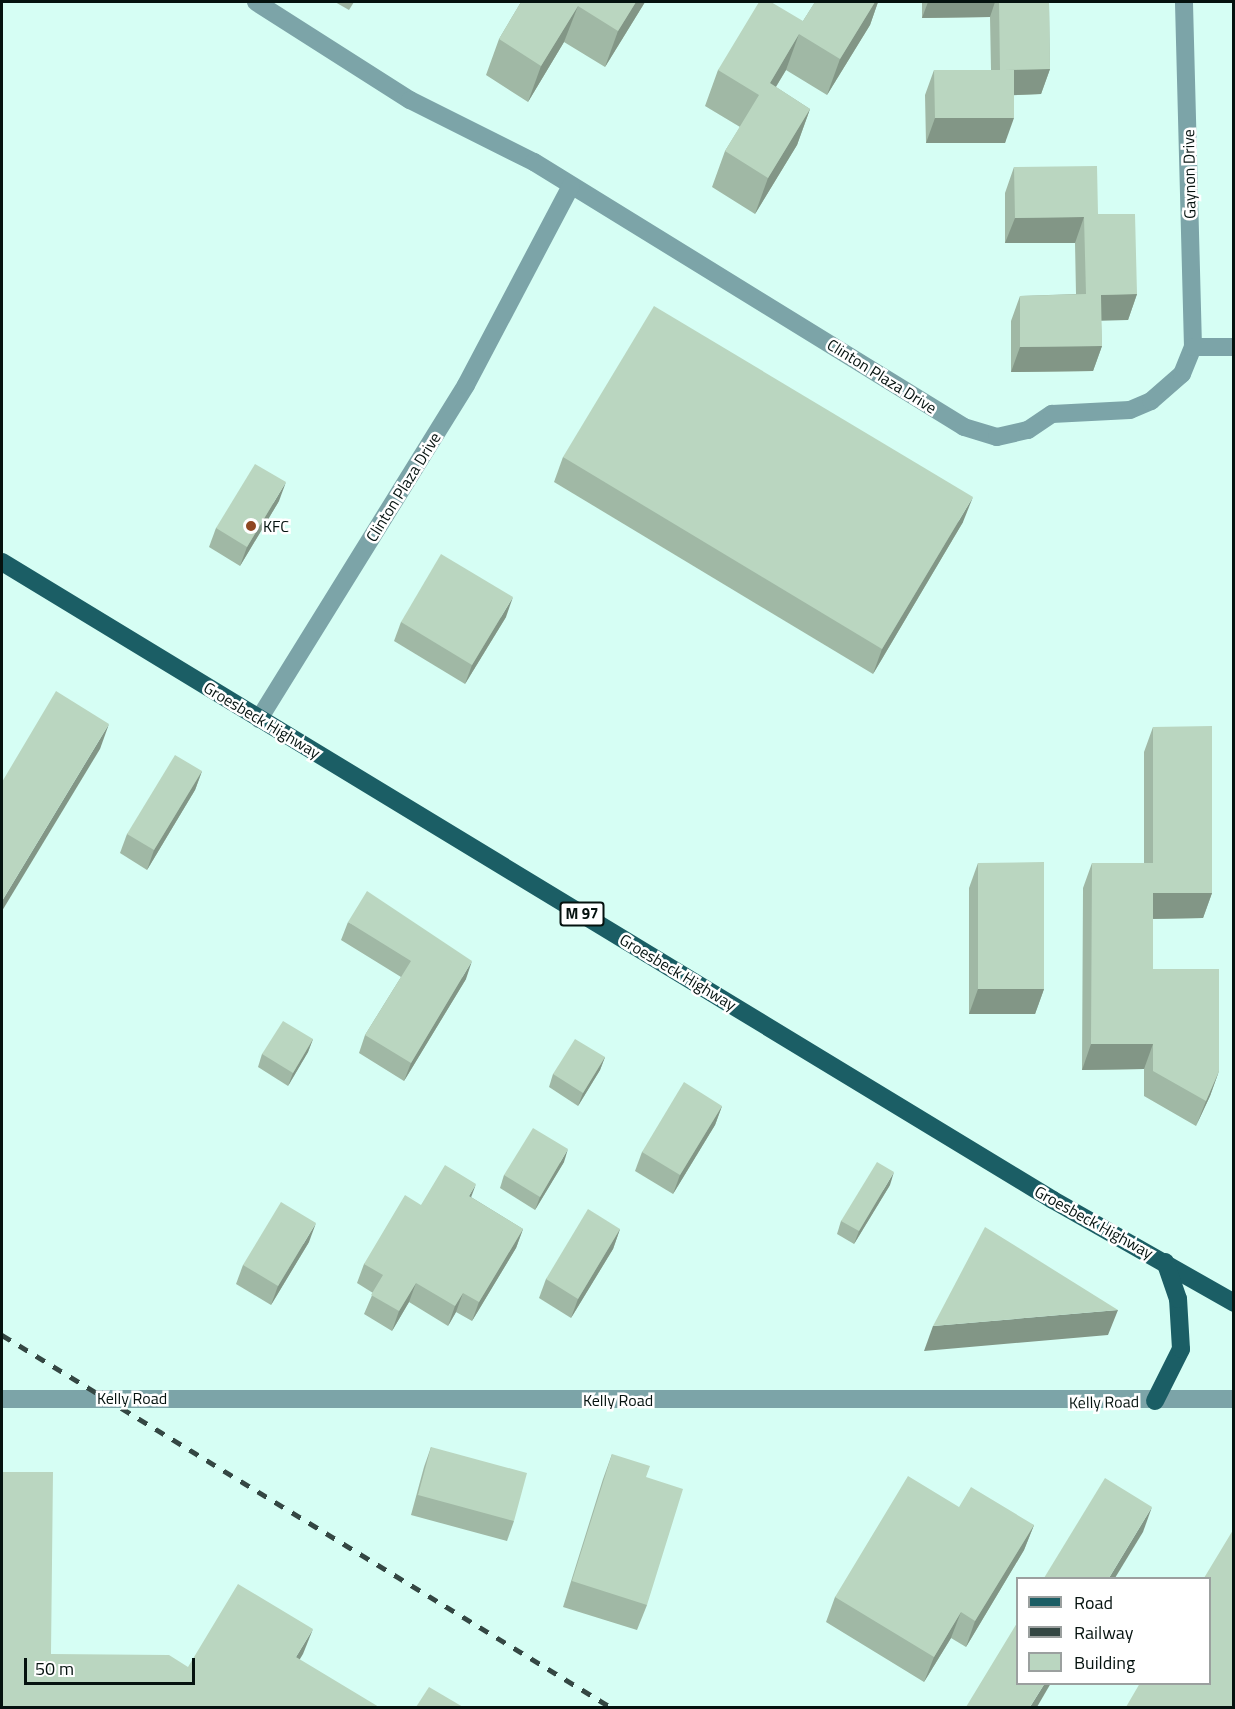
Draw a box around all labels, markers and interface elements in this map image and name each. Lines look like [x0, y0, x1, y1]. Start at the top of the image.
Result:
street label: Gaynon Drive [1179, 129, 1199, 219]
street label: Clinton Plaza Drive [824, 335, 940, 417]
street label: Clinton Plaza Drive [362, 429, 444, 545]
place label: KFC [263, 516, 289, 536]
marker: KFC [244, 519, 258, 533]
street label: Groesbeck Highway [200, 678, 324, 762]
road number: M 97 [560, 902, 604, 926]
street label: Groesbeck Highway [616, 930, 740, 1014]
street label: Groesbeck Highway [1031, 1181, 1157, 1263]
street label: Kelly Road [97, 1388, 167, 1408]
street label: Kelly Road [583, 1390, 653, 1410]
street label: Kelly Road [1069, 1392, 1139, 1412]
legend [1016, 1577, 1211, 1685]
text: Road [1074, 1589, 1113, 1616]
text: Railway [1074, 1619, 1133, 1646]
scale bar [27, 1646, 198, 1684]
text: Building [1074, 1649, 1135, 1676]
text: 50 m [35, 1655, 74, 1682]

